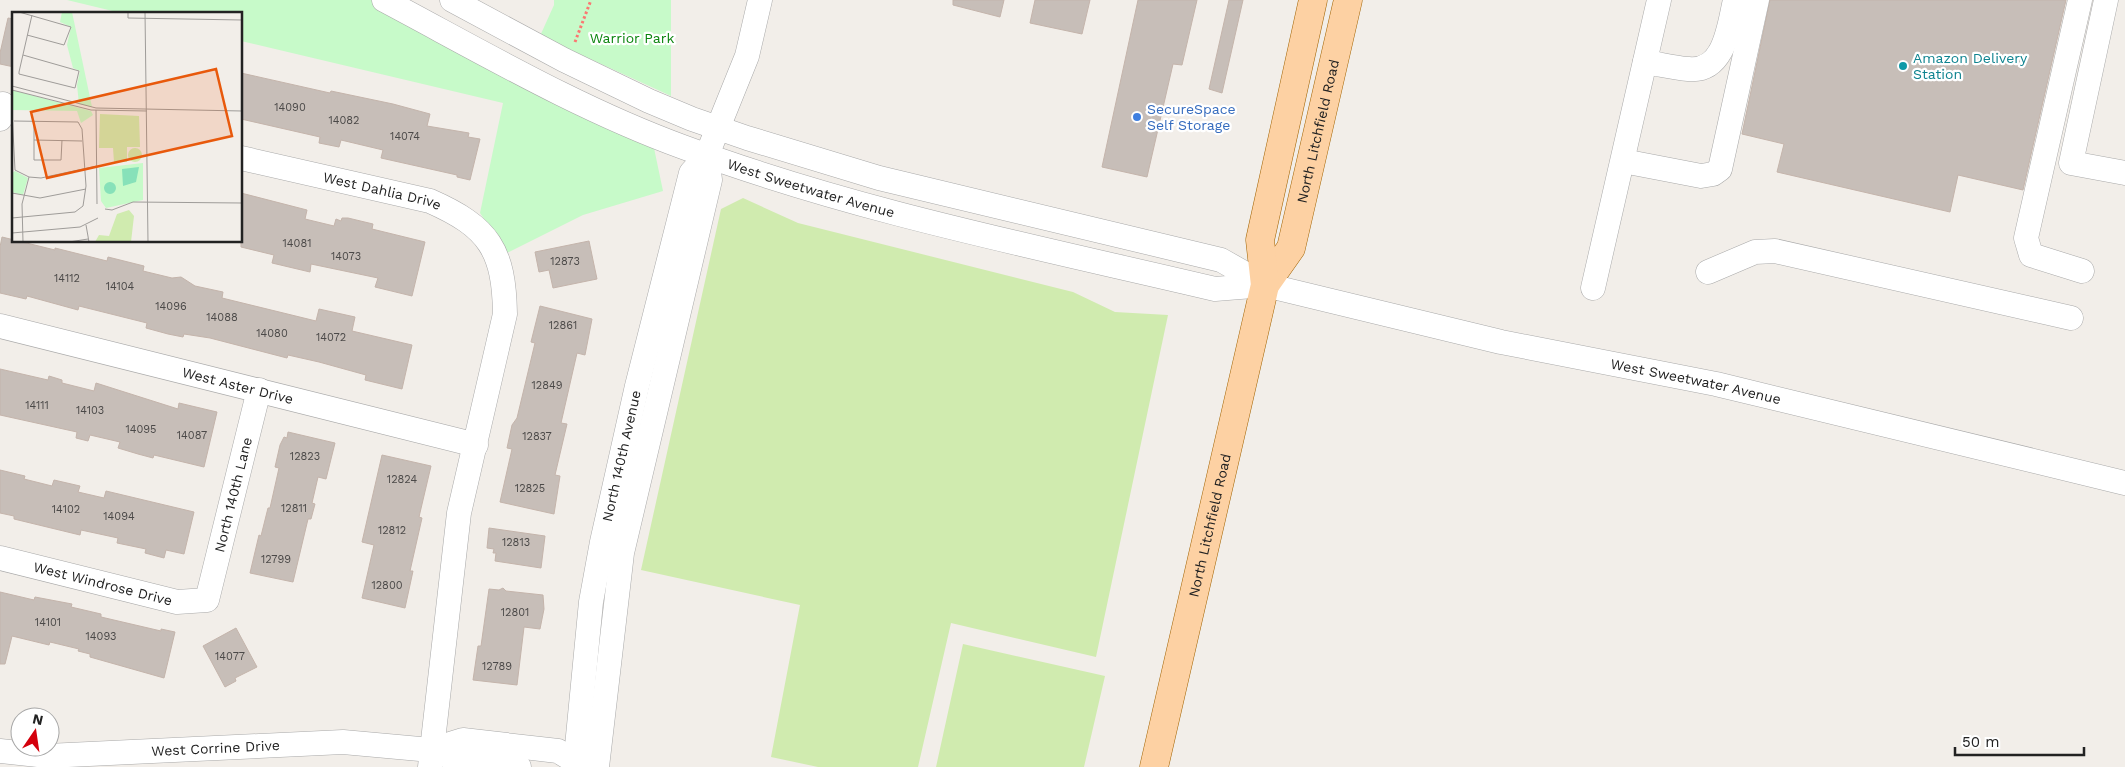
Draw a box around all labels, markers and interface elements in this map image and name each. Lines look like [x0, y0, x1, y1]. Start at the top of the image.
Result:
inset map [12, 12, 242, 242]
park label: Warrior Park [590, 30, 674, 46]
place label: Amazon Delivery Station [1913, 50, 2028, 82]
street label: North Litchfield Road [1294, 58, 1342, 205]
marker: Amazon Delivery Station [1897, 60, 1909, 72]
house number: 14090 [274, 101, 306, 114]
place label: SecureSpace Self Storage [1147, 101, 1236, 133]
marker: SecureSpace Self Storage [1131, 111, 1143, 123]
house number: 14082 [328, 114, 360, 127]
house number: 14074 [390, 130, 420, 143]
street label: West Sweetwater Avenue [725, 155, 896, 221]
street label: West Dahlia Drive [322, 169, 444, 213]
house number: 14081 [283, 237, 311, 250]
house number: 14073 [331, 250, 361, 263]
house number: 12873 [550, 255, 580, 268]
house number: 14112 [54, 272, 80, 285]
house number: 14104 [106, 280, 135, 293]
house number: 14096 [155, 300, 187, 313]
house number: 14088 [206, 311, 238, 324]
house number: 12861 [549, 319, 577, 332]
house number: 14080 [256, 327, 288, 340]
house number: 14072 [316, 331, 346, 344]
street label: West Sweetwater Avenue [1609, 356, 1783, 407]
street label: West Aster Drive [180, 364, 295, 407]
house number: 12849 [532, 379, 563, 392]
street label: North 140th Avenue [599, 389, 644, 523]
house number: 14111 [25, 399, 49, 412]
house number: 14103 [76, 404, 104, 417]
house number: 14095 [125, 423, 157, 436]
house number: 14087 [177, 429, 207, 442]
house number: 12837 [522, 430, 552, 443]
street label: North 140th Lane [211, 435, 255, 554]
house number: 12823 [290, 450, 320, 463]
street label: North Litchfield Road [1185, 452, 1234, 599]
house number: 12824 [387, 473, 417, 486]
house number: 12825 [515, 482, 545, 495]
house number: 12811 [281, 502, 307, 515]
house number: 14102 [52, 503, 80, 516]
house number: 14094 [103, 510, 135, 523]
house number: 12812 [378, 524, 406, 537]
house number: 12813 [502, 536, 530, 549]
house number: 12799 [261, 553, 291, 566]
street label: West Windrose Drive [32, 559, 174, 609]
house number: 12800 [371, 579, 403, 592]
house number: 12801 [501, 606, 529, 619]
house number: 14101 [35, 616, 61, 629]
house number: 14093 [86, 630, 116, 643]
house number: 14077 [215, 650, 245, 663]
house number: 12789 [482, 660, 512, 673]
north arrow [10, 707, 60, 757]
text: N [31, 710, 45, 728]
scale bar [1955, 724, 2084, 756]
text: 50 m [1962, 733, 1999, 751]
street label: West Corrine Drive [151, 737, 280, 759]

